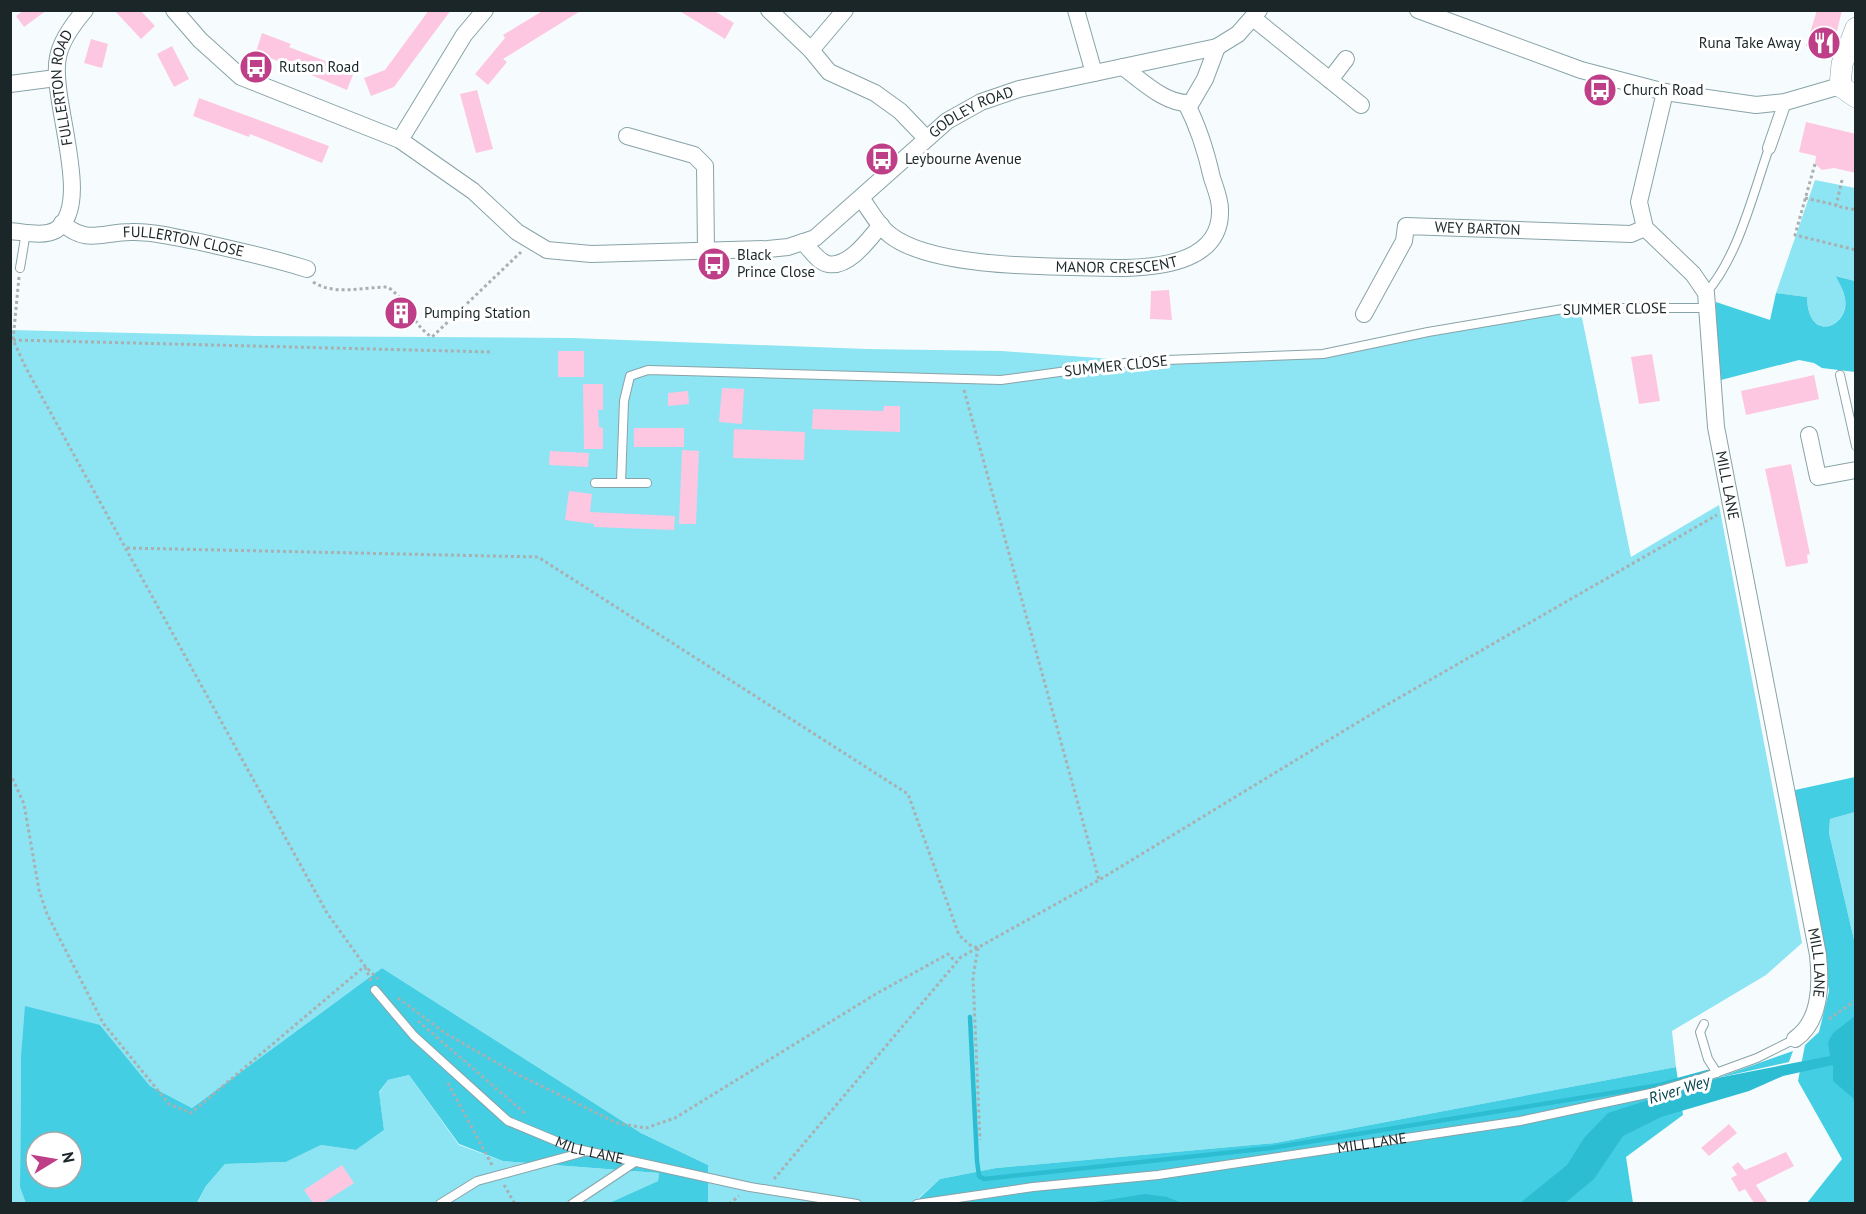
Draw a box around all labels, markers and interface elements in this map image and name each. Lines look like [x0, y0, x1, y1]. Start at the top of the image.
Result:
restaurant icon: Runa Take Away [1806, 25, 1842, 61]
street label: FULLERTON ROAD [47, 26, 77, 147]
place label: Runa Take Away [1699, 33, 1801, 52]
bus stop icon: Rutson Road [238, 49, 274, 85]
place label: Rutson Road [279, 57, 359, 76]
bus stop icon: Church Road [1582, 72, 1618, 108]
place label: Church Road [1623, 80, 1704, 99]
street label: GODLEY ROAD [924, 82, 1016, 142]
bus stop icon: Leybourne Avenue [864, 141, 900, 177]
place label: Leybourne Avenue [905, 149, 1022, 168]
street label: WEY BARTON [1434, 217, 1521, 239]
street label: FULLERTON CLOSE [122, 222, 246, 261]
place label: Black Prince Close [737, 245, 815, 281]
bus stop icon: Black Prince Close [696, 246, 732, 282]
street label: MANOR CRESCENT [1055, 251, 1180, 277]
building icon: Pumping Station [383, 295, 419, 331]
street label: SUMMER CLOSE [1563, 298, 1667, 319]
place label: Pumping Station [424, 303, 530, 322]
street label: SUMMER CLOSE [1063, 351, 1169, 380]
street label: MILL LANE [1712, 449, 1744, 521]
street label: MILL LANE [1804, 926, 1829, 999]
water label: River Wey [1646, 1070, 1713, 1108]
street label: MILL LANE [1336, 1128, 1408, 1157]
north arrow [24, 1130, 84, 1190]
street label: MILL LANE [553, 1132, 626, 1168]
text: N [58, 1150, 80, 1164]

